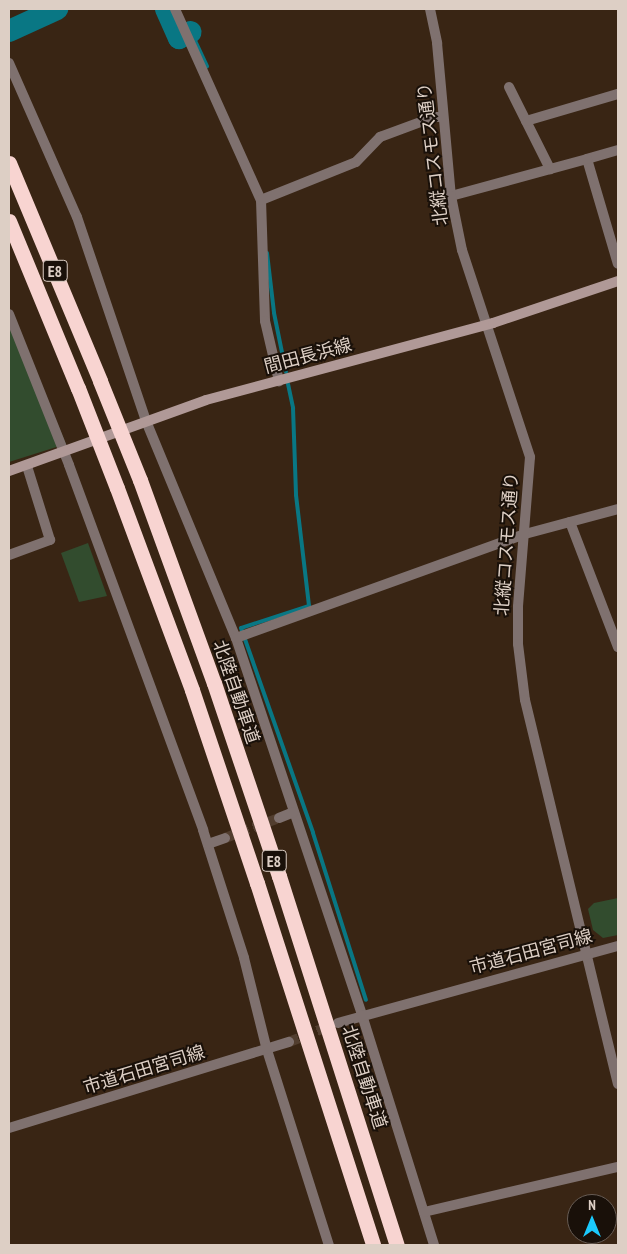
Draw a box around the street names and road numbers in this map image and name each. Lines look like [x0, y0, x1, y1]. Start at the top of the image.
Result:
street label: 北縦コスモス通り [414, 81, 452, 227]
road number: E8 [42, 258, 68, 284]
street label: 間田長浜線 [262, 334, 354, 378]
street label: 北縦コスモス通り [491, 471, 523, 617]
street label: 北陸自動車道 [208, 637, 264, 747]
road number: E8 [262, 848, 286, 874]
street label: 市道石田宮司線 [467, 925, 595, 979]
street label: 北陸自動車道 [337, 1022, 391, 1132]
street label: 市道石田宮司線 [81, 1041, 207, 1099]

